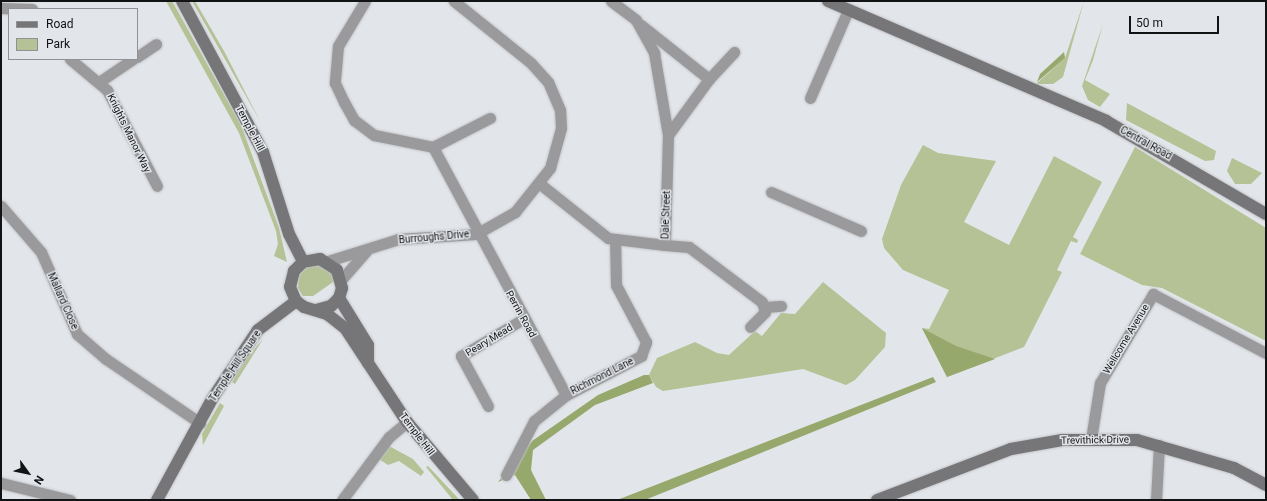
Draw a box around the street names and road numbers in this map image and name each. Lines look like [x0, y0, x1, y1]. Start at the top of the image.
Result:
street label: Knights Manor Way [105, 92, 153, 174]
street label: Temple Hill [233, 103, 267, 153]
street label: Central Road [1118, 124, 1174, 162]
street label: Dale Street [659, 191, 673, 239]
street label: Burroughs Drive [398, 228, 470, 246]
street label: Mallard Close [45, 271, 81, 331]
street label: Perrin Road [503, 288, 539, 340]
street label: Wellcome Avenue [1100, 302, 1152, 376]
street label: Peary Mead [463, 321, 515, 359]
street label: Temple Hill Square [207, 328, 263, 404]
street label: Richmond Lane [568, 355, 636, 397]
street label: Temple Hill [397, 410, 437, 458]
street label: Trevithick Drive [1061, 433, 1129, 447]

